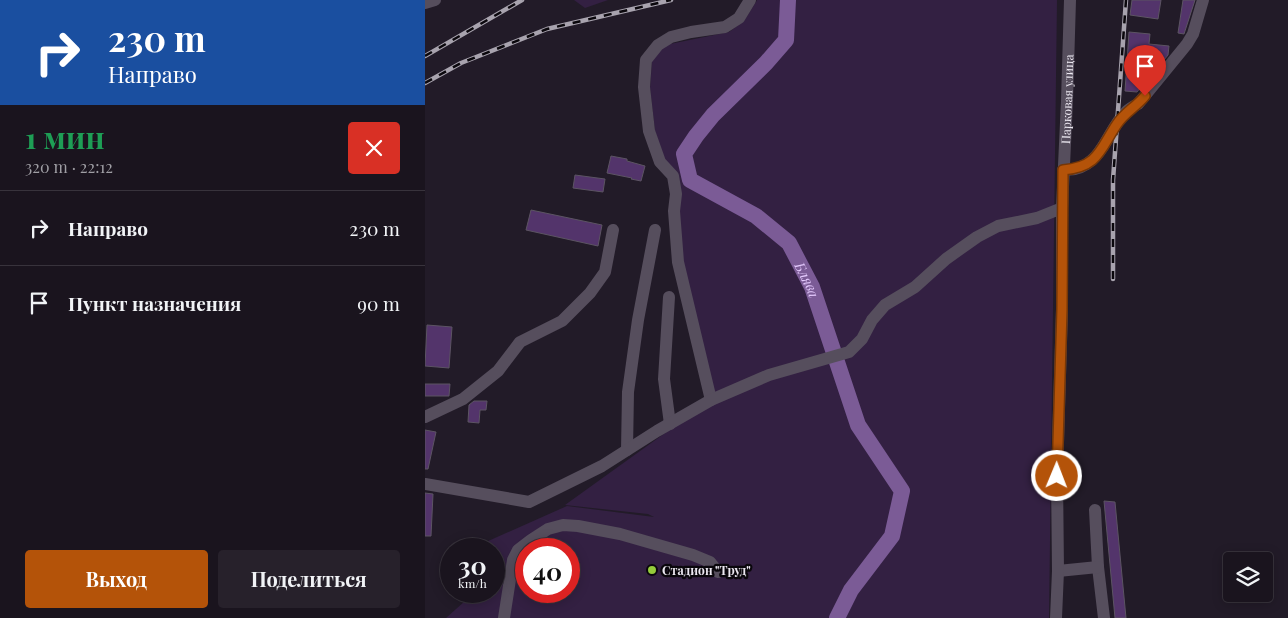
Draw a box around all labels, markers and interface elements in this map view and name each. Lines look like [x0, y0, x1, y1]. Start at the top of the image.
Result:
text: 230 m [108, 14, 206, 61]
icon: right [25, 20, 90, 85]
pin [1124, 45, 1166, 96]
icon: arrive [1131, 52, 1159, 80]
street label: Парковая улица [1057, 54, 1076, 144]
text: Направо [108, 59, 197, 89]
text: 1 мин [25, 117, 105, 157]
button: close [348, 122, 400, 174]
text: 320 m · 22:12 [25, 156, 113, 177]
icon: right [25, 214, 53, 242]
text: Направо [68, 215, 148, 241]
text: 230 m [349, 215, 400, 241]
water label: Блява [790, 257, 824, 300]
icon: arrive [25, 289, 53, 317]
text: Пункт назначения [68, 290, 241, 316]
text: 90 m [357, 290, 400, 316]
position arrow [1030, 449, 1082, 501]
speed limit sign: 40 [515, 538, 580, 603]
text: 30 [458, 548, 487, 581]
button: Выход [25, 550, 208, 608]
button: Поделиться [218, 550, 400, 608]
map controls [1223, 552, 1273, 602]
button: layers [1223, 552, 1273, 602]
place label: Стадион "Труд" [662, 562, 751, 578]
marker: Стадион "Труд" [646, 564, 658, 576]
text: km/h [458, 575, 487, 591]

